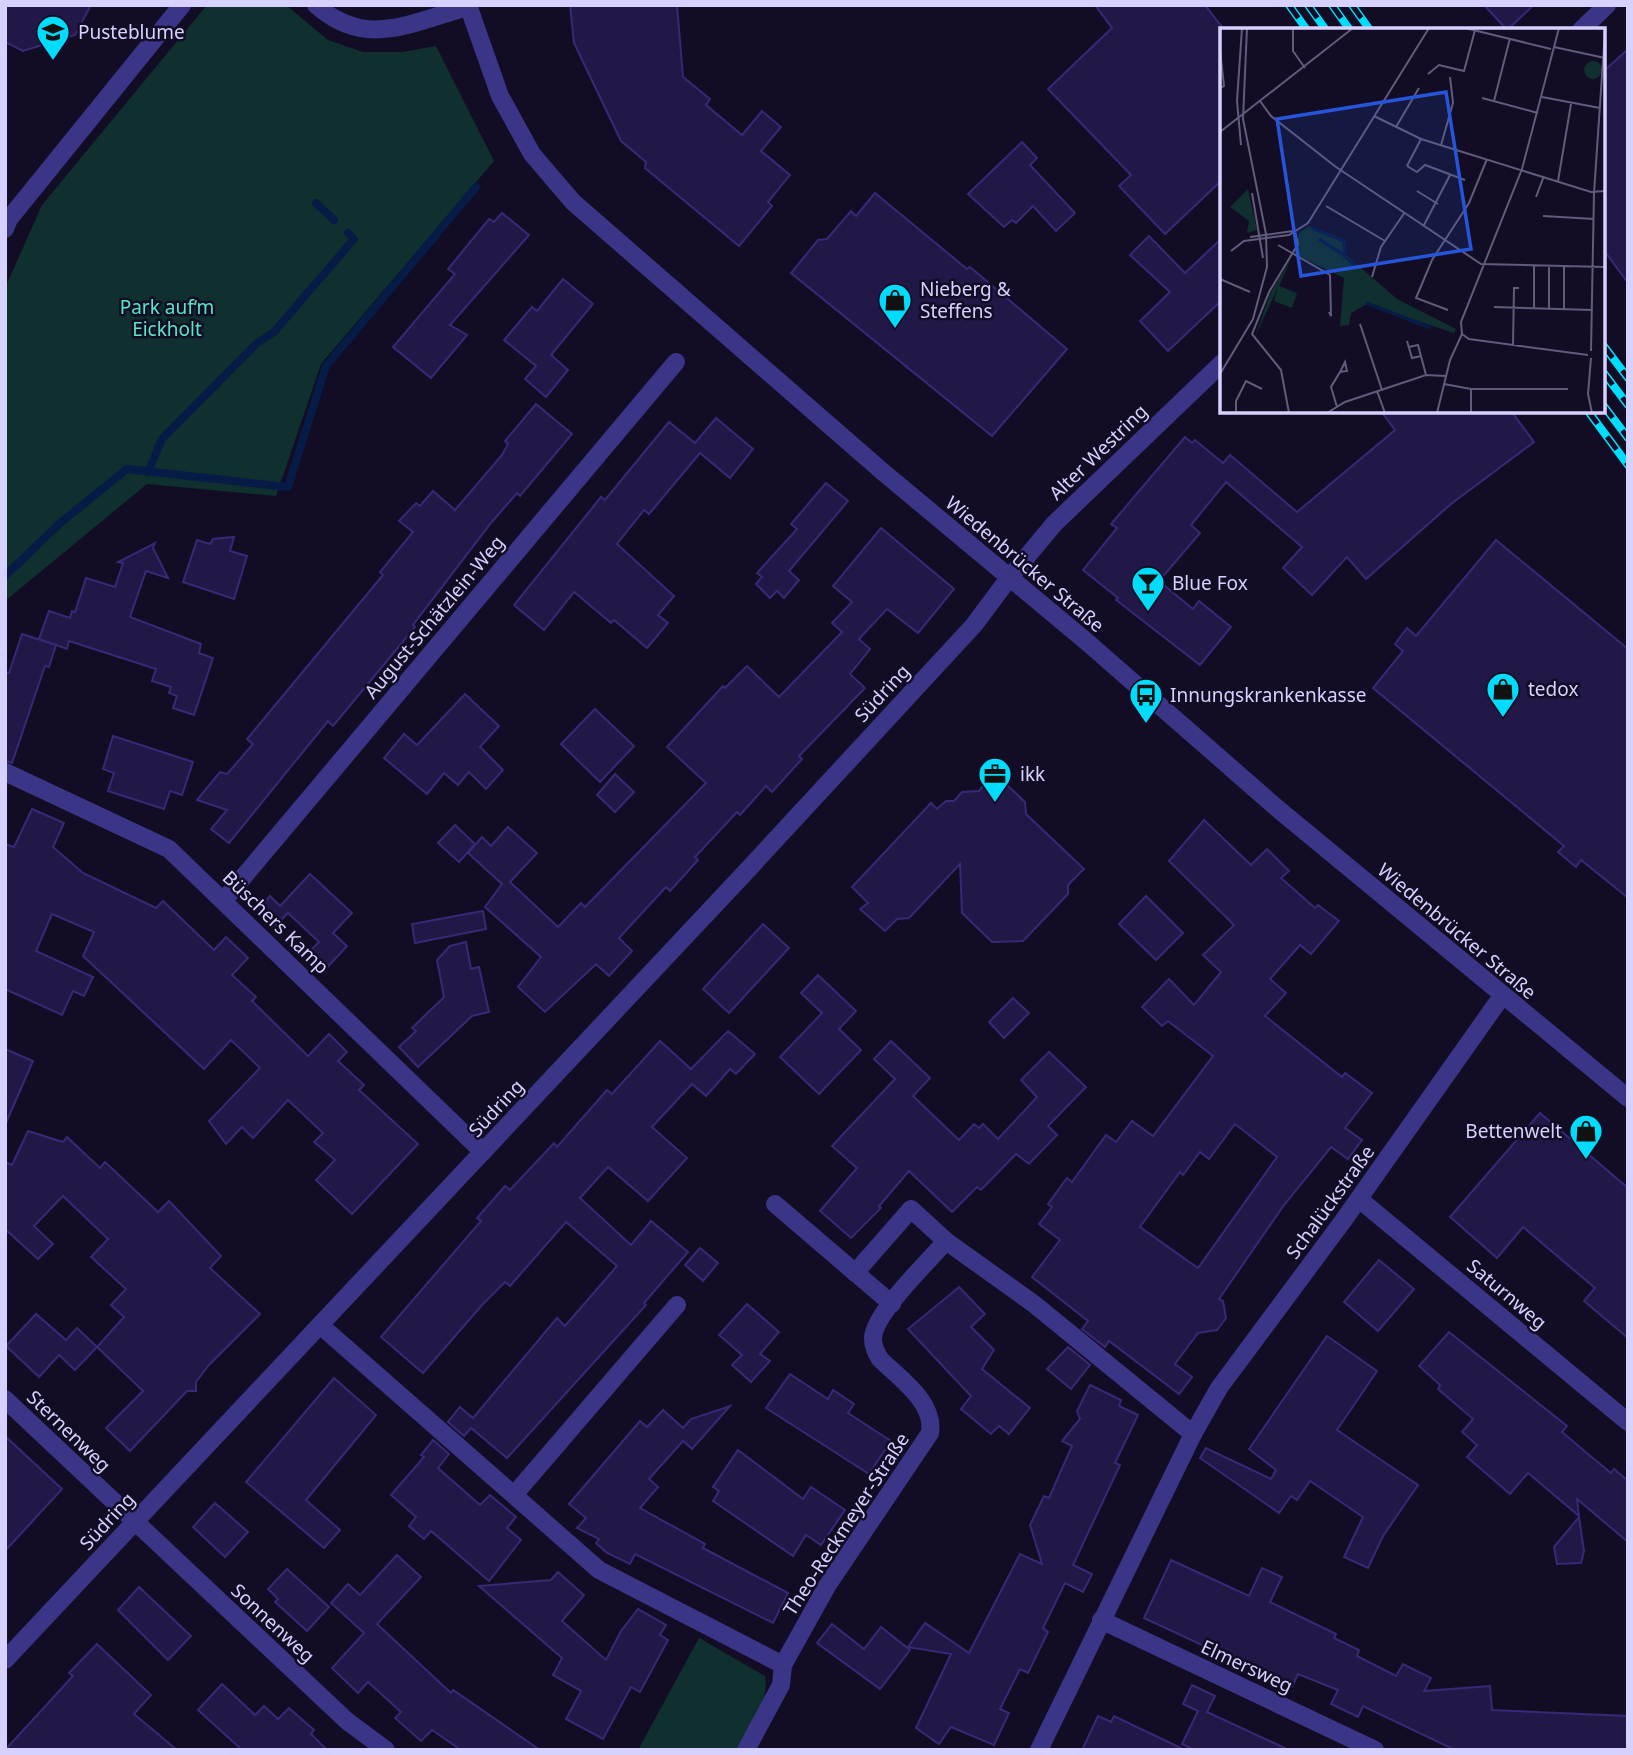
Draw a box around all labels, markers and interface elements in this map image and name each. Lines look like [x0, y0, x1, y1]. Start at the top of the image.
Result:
school or university icon: Pusteblume [34, 13, 72, 62]
place label: Pusteblume [78, 19, 185, 45]
inset map [1220, 28, 1605, 413]
place label: Nieberg & Steffens [920, 276, 1011, 324]
shop icon: Nieberg & Steffens [876, 281, 914, 330]
park label: Park auf‘m Eickholt [120, 294, 214, 342]
street label: Alter Westring [1043, 398, 1153, 506]
street label: Wiedenbrücker Straße [940, 490, 1110, 638]
street label: August-Schätzlein-Weg [358, 530, 510, 704]
bar icon: Blue Fox [1129, 564, 1167, 613]
place label: Blue Fox [1172, 570, 1248, 596]
street label: Südring [849, 659, 915, 727]
shop icon: tedox [1484, 670, 1522, 719]
bus stop icon: Innungskrankenkasse [1127, 676, 1165, 725]
place label: tedox [1528, 676, 1578, 702]
place label: Innungskrankenkasse [1170, 682, 1367, 708]
office icon: ikk [976, 755, 1014, 804]
place label: ikk [1020, 761, 1045, 787]
street label: Wiedenbrücker Straße [1372, 857, 1542, 1005]
street label: Büschers Kamp [217, 865, 335, 979]
street label: Südring [463, 1074, 529, 1142]
shop icon: Bettenwelt [1567, 1112, 1605, 1161]
place label: Bettenwelt [1465, 1118, 1562, 1144]
street label: Schalückstraße [1280, 1140, 1380, 1264]
street label: Saturnweg [1462, 1253, 1552, 1335]
street label: Sternenweg [21, 1384, 117, 1478]
street label: Theo-Reckmeyer-Straße [777, 1428, 915, 1620]
street label: Südring [74, 1487, 140, 1555]
street label: Sonnenweg [226, 1578, 320, 1668]
street label: Elmersweg [1197, 1633, 1297, 1699]

